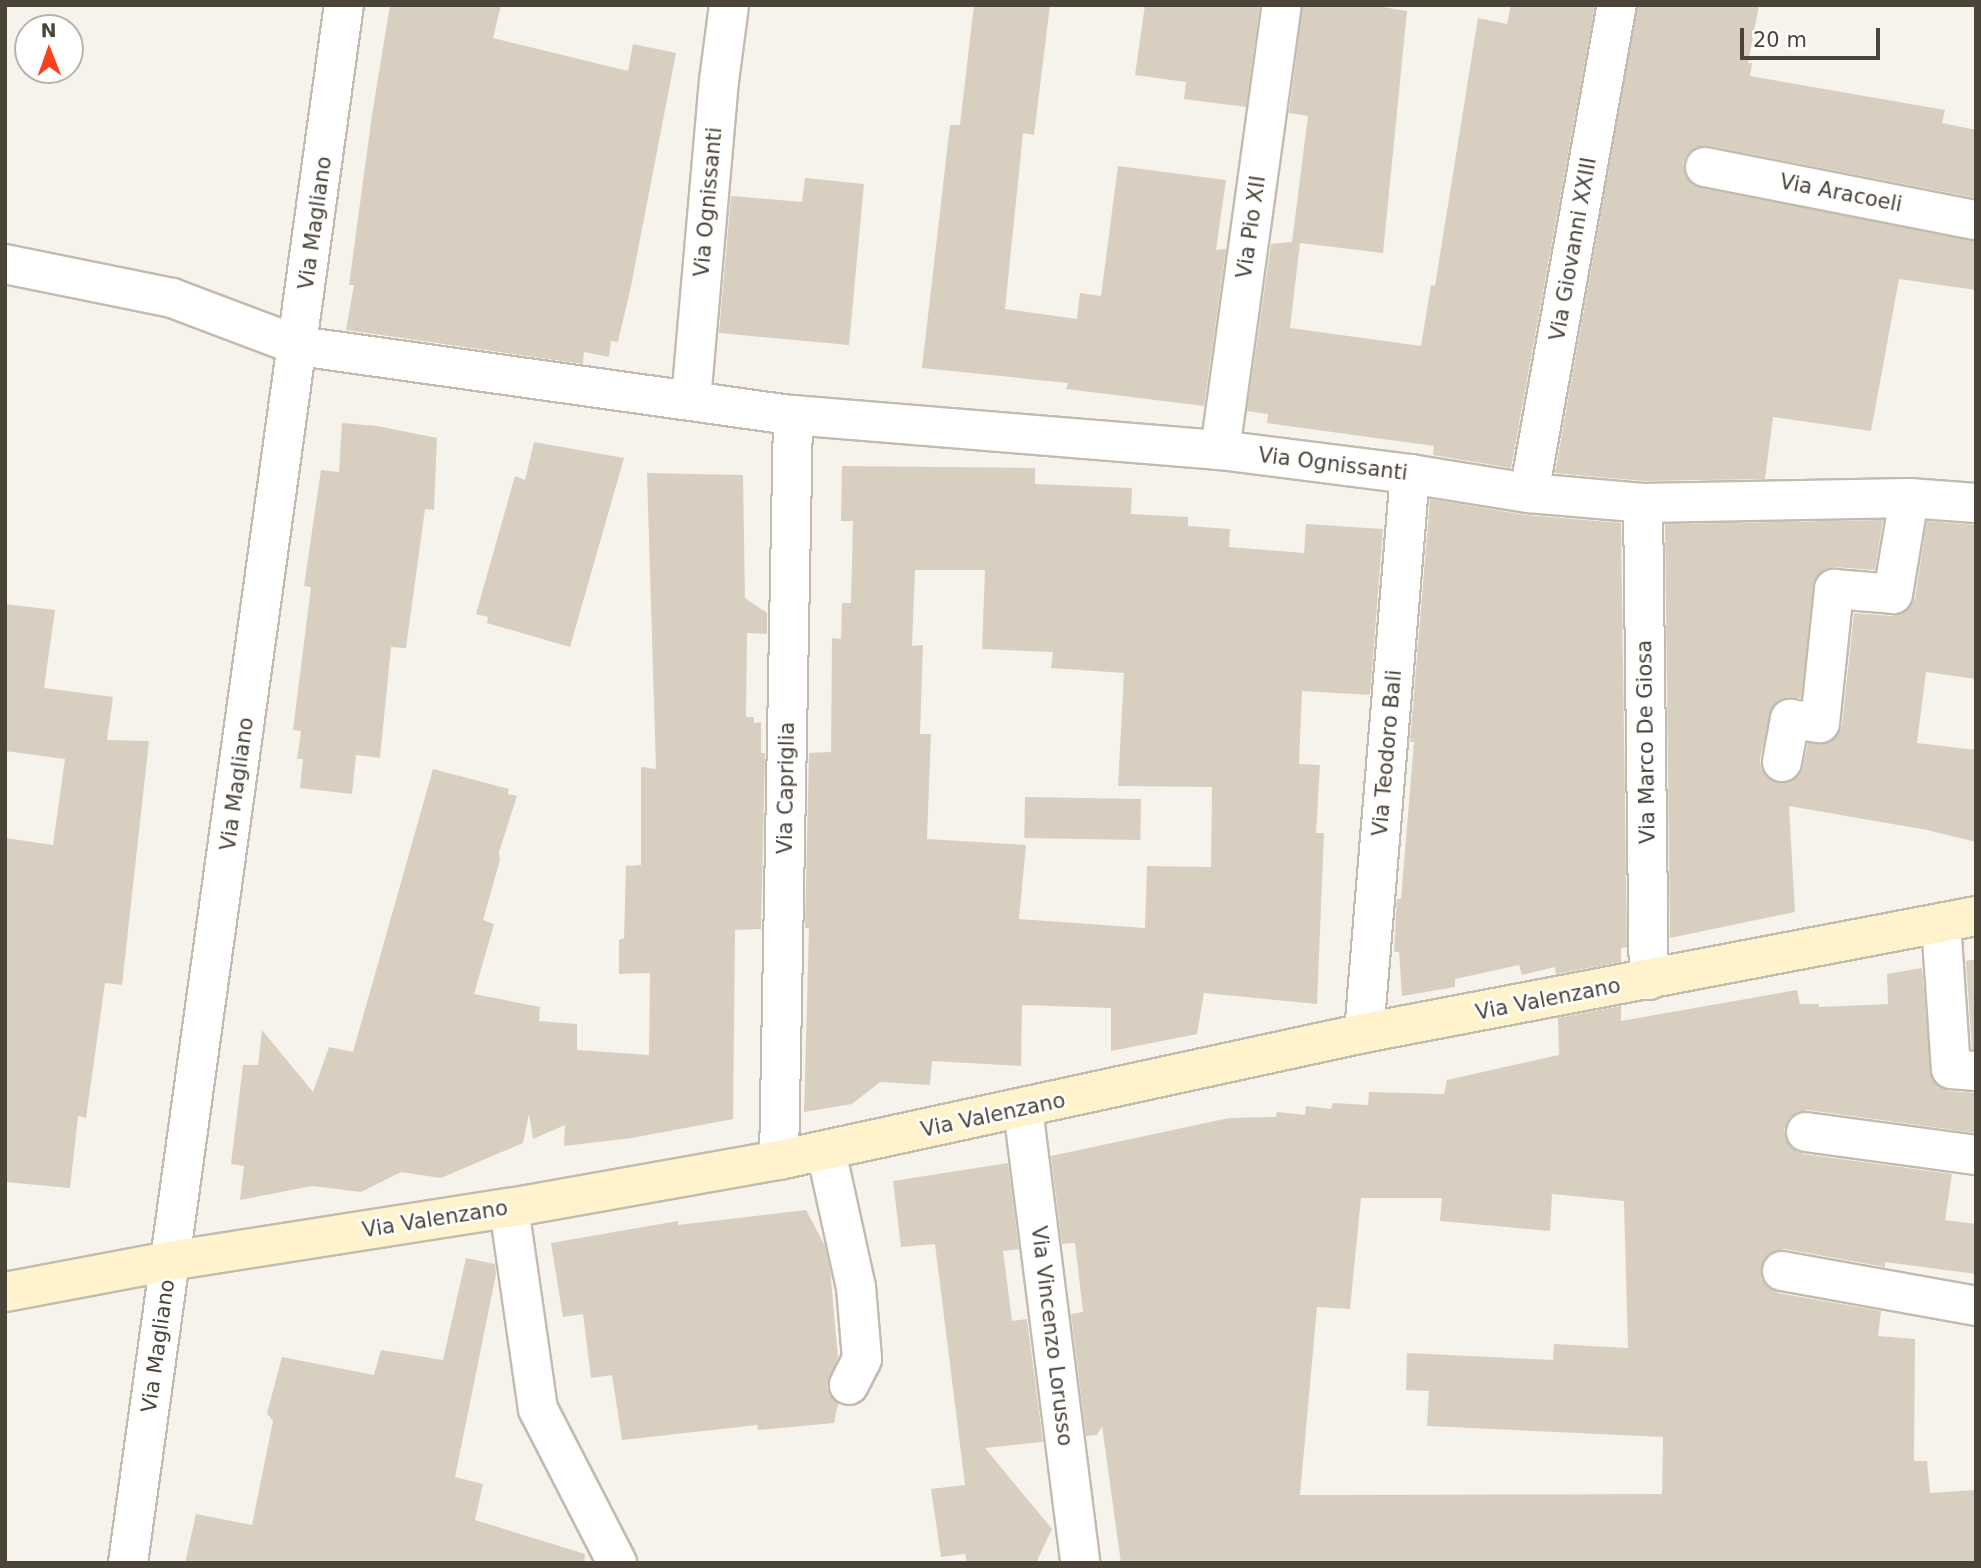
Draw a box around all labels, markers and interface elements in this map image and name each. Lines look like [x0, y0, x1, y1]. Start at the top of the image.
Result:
north arrow [14, 14, 84, 84]
scale bar [1743, 14, 1883, 58]
text: N [41, 19, 57, 41]
text: 20 m [1753, 28, 1807, 52]
street label: Via Ognissanti [689, 126, 727, 278]
street label: Via Magliano [293, 155, 337, 291]
street label: Via Giovanni XXIII [1544, 155, 1602, 343]
street label: Via Aracoeli [1778, 169, 1904, 217]
street label: Via Pio XII [1231, 174, 1271, 280]
street label: Via Ognissanti [1257, 442, 1409, 486]
street label: Via Marco De Giosa [1632, 640, 1660, 844]
street label: Via Teodoro Bali [1367, 669, 1407, 837]
street label: Via Magliano [215, 716, 259, 852]
street label: Via Capriglia [772, 722, 800, 854]
street label: Via Valenzano [1473, 973, 1623, 1025]
street label: Via Valenzano [918, 1087, 1068, 1143]
street label: Via Valenzano [360, 1195, 510, 1243]
street label: Via Vincenzo Lorusso [1026, 1225, 1078, 1447]
street label: Via Magliano [136, 1278, 180, 1414]

